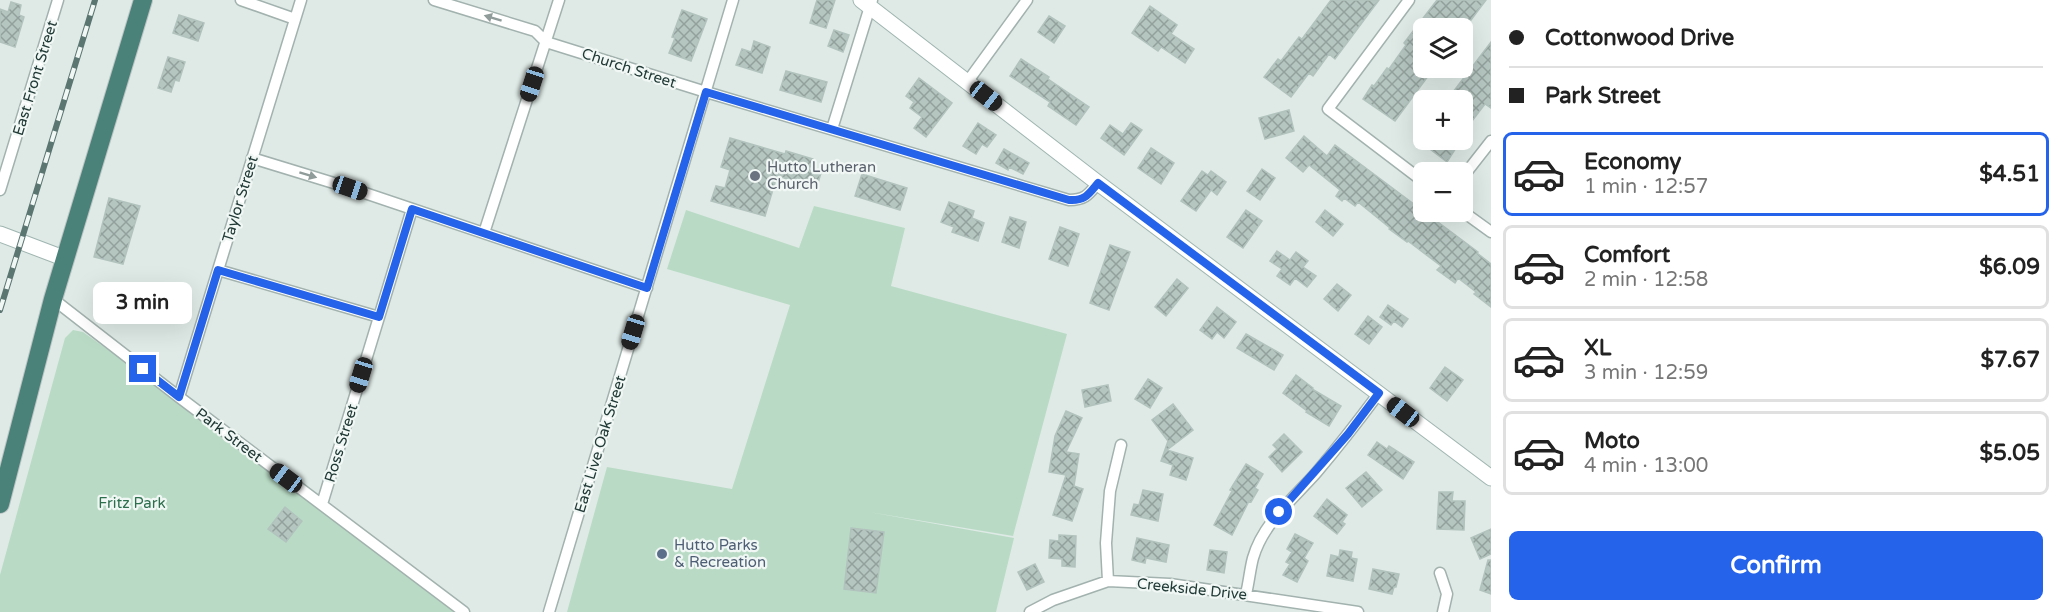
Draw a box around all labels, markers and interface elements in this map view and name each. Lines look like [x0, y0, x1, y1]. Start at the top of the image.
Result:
one-way arrow [484, 13, 502, 23]
street label: East Front Street [9, 18, 61, 138]
map controls [1413, 18, 1473, 222]
button: layers [1413, 18, 1473, 78]
text: Cottonwood Drive [1545, 25, 1734, 51]
street label: Church Street [580, 44, 679, 92]
car [518, 64, 546, 104]
car [966, 78, 1006, 114]
text: Park Street [1545, 83, 1661, 109]
button: + [1413, 90, 1473, 150]
icon: car [1512, 147, 1566, 201]
text: Economy [1584, 149, 1681, 175]
street label: Taylor Street [218, 153, 262, 245]
place label: Hutto Lutheran Church [767, 158, 876, 193]
text: $4.51 [1979, 161, 2040, 187]
button: − [1413, 162, 1473, 222]
marker: Hutto Lutheran Church [748, 169, 762, 183]
one-way arrow [299, 171, 317, 180]
car [330, 174, 370, 202]
text: 1 min · 12:57 [1584, 175, 1708, 199]
icon: car [1512, 240, 1566, 294]
text: Comfort [1584, 242, 1670, 268]
text: $6.09 [1979, 254, 2040, 280]
text: 2 min · 12:58 [1584, 268, 1708, 292]
callout: 3 min [94, 282, 192, 324]
text: 3 min [116, 291, 169, 315]
car [619, 312, 647, 352]
icon: car [1512, 333, 1566, 387]
text: XL [1584, 335, 1611, 361]
text: $7.67 [1980, 347, 2040, 373]
route end [129, 355, 156, 382]
car [347, 355, 375, 395]
text: 3 min · 12:59 [1584, 361, 1708, 385]
street label: East Live Oak Street [571, 373, 630, 515]
car [1383, 394, 1423, 430]
street label: Ross Street [321, 401, 362, 484]
street label: Park Street [192, 404, 266, 466]
icon: car [1512, 426, 1566, 480]
text: Moto [1584, 428, 1640, 454]
text: $5.05 [1979, 440, 2040, 466]
text: 4 min · 13:00 [1584, 454, 1708, 478]
car [266, 460, 306, 496]
park label: Fritz Park [98, 494, 166, 512]
route start [1265, 498, 1292, 525]
button: Confirm [1509, 531, 2043, 600]
place label: Hutto Parks & Recreation [674, 536, 766, 571]
marker: Hutto Parks & Recreation [655, 547, 669, 561]
street label: Creekside Drive [1136, 574, 1248, 604]

